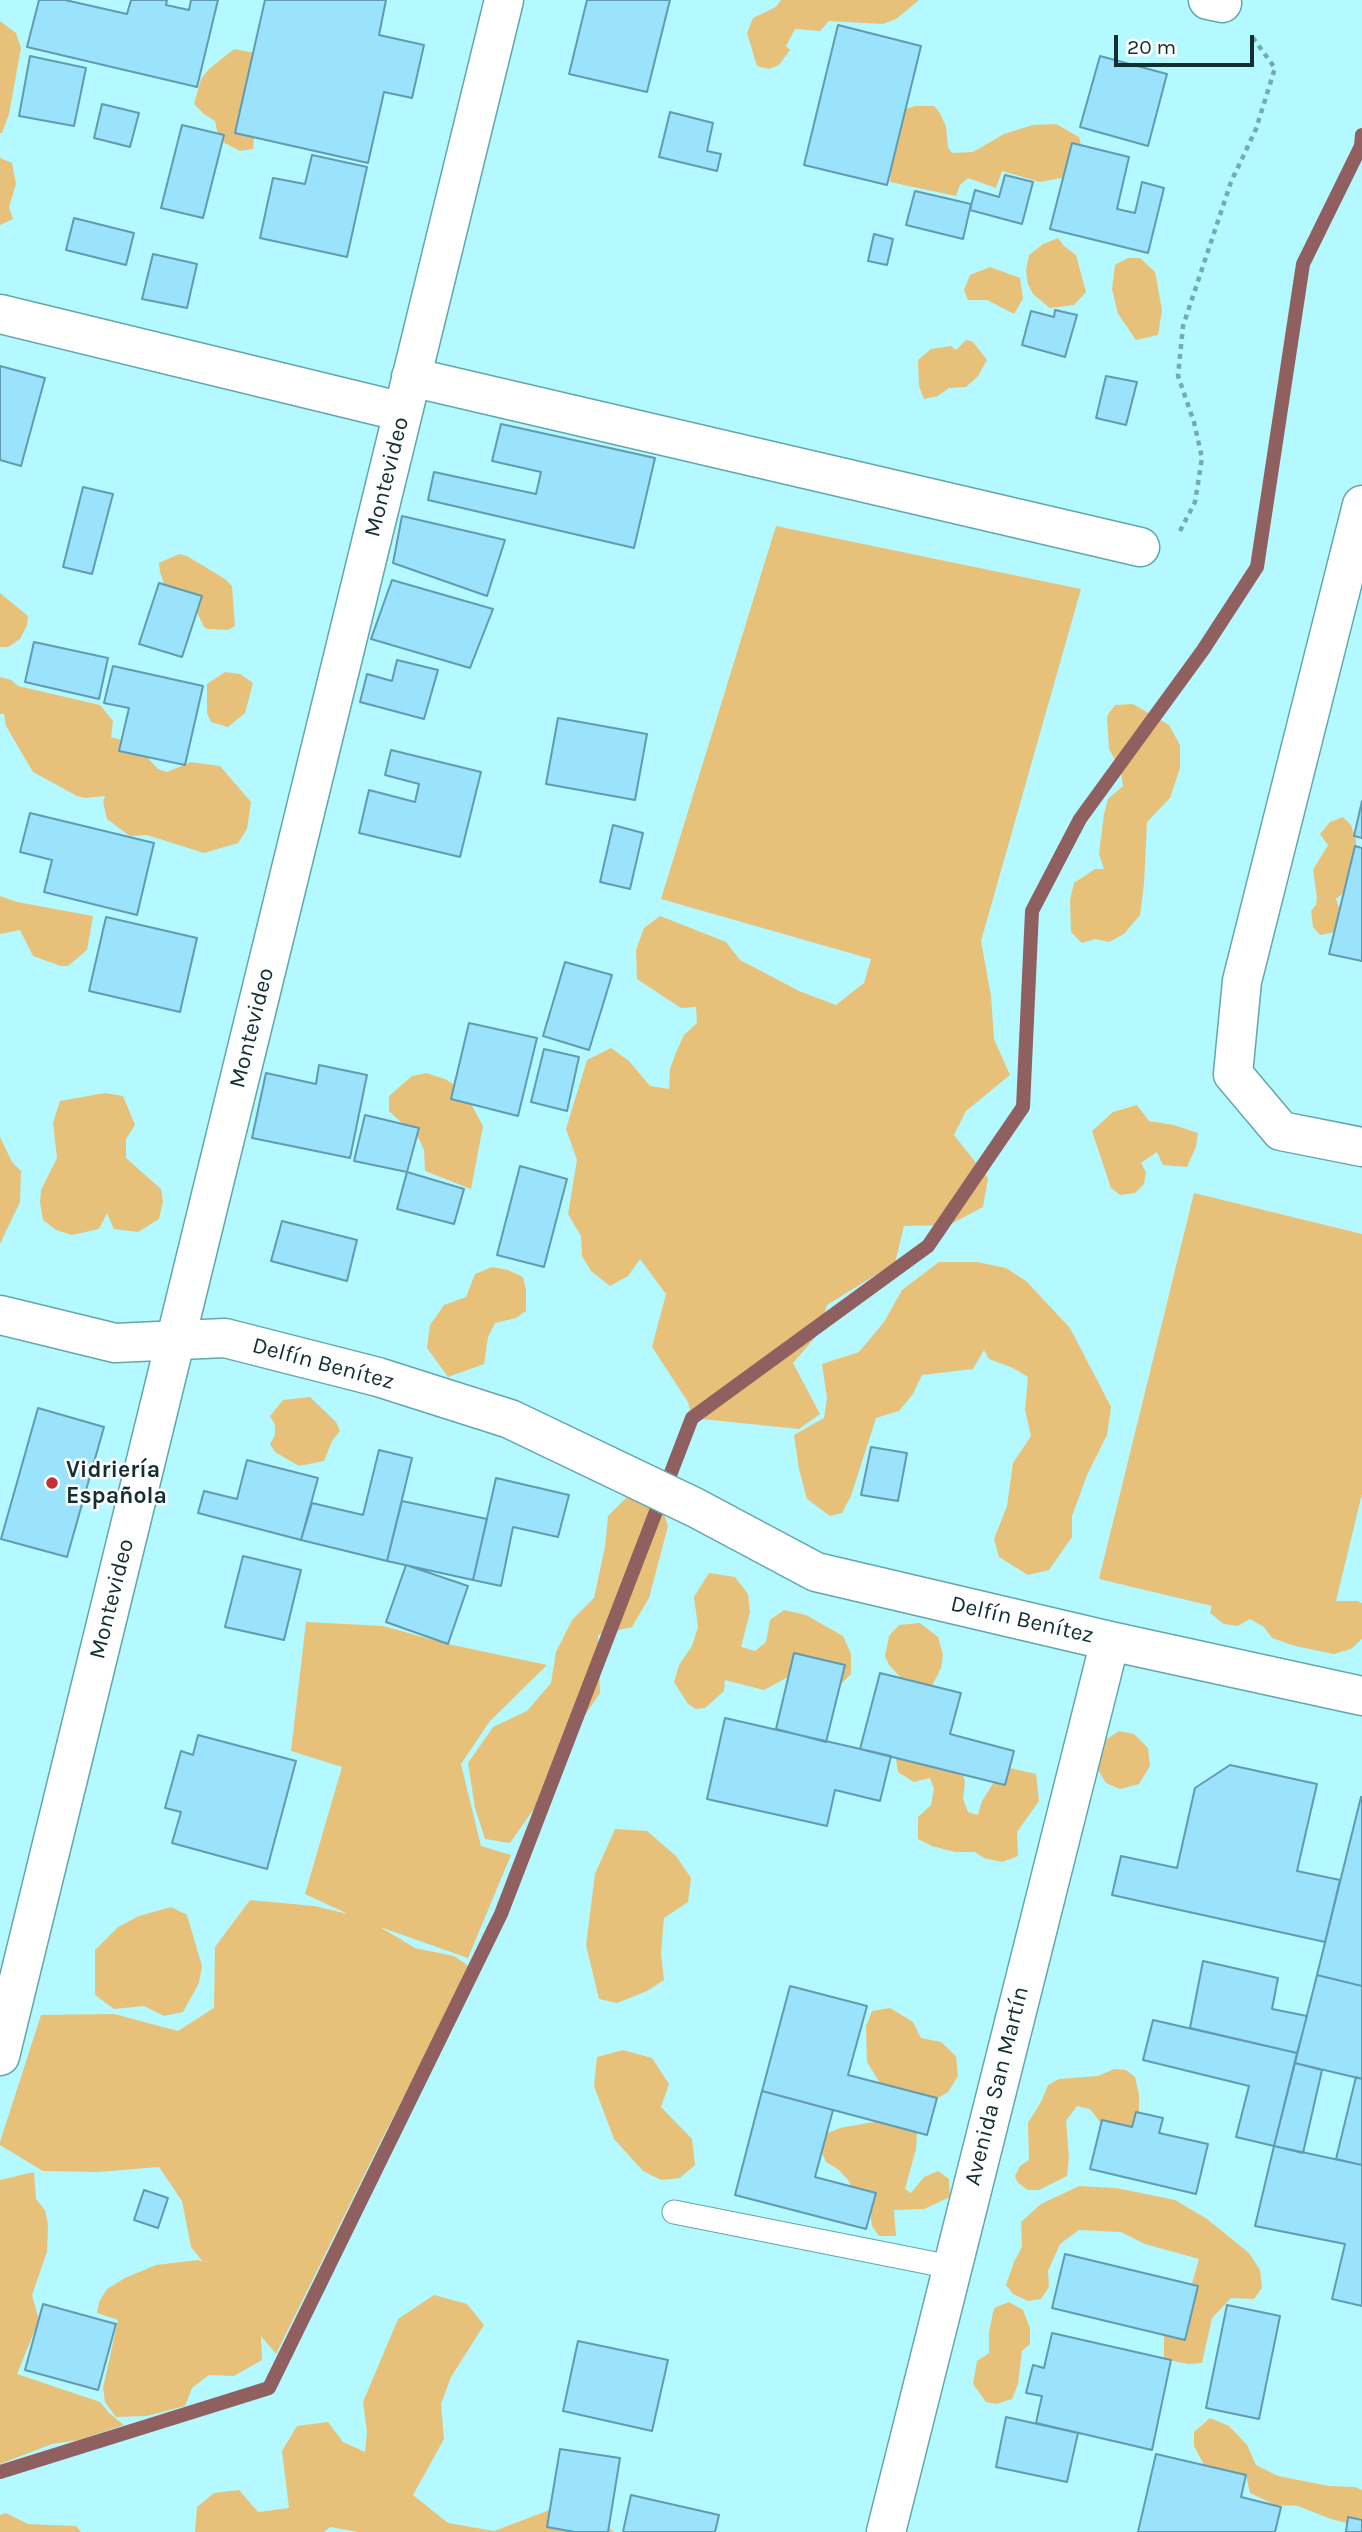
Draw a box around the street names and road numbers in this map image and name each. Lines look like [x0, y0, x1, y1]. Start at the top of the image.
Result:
street label: Montevideo [359, 414, 415, 540]
street label: Montevideo [224, 965, 280, 1091]
street label: Delfín Benítez [249, 1332, 397, 1396]
street label: Montevideo [84, 1536, 140, 1662]
street label: Delfín Benítez [948, 1590, 1096, 1650]
street label: Avenida San Martín [959, 1984, 1035, 2188]

